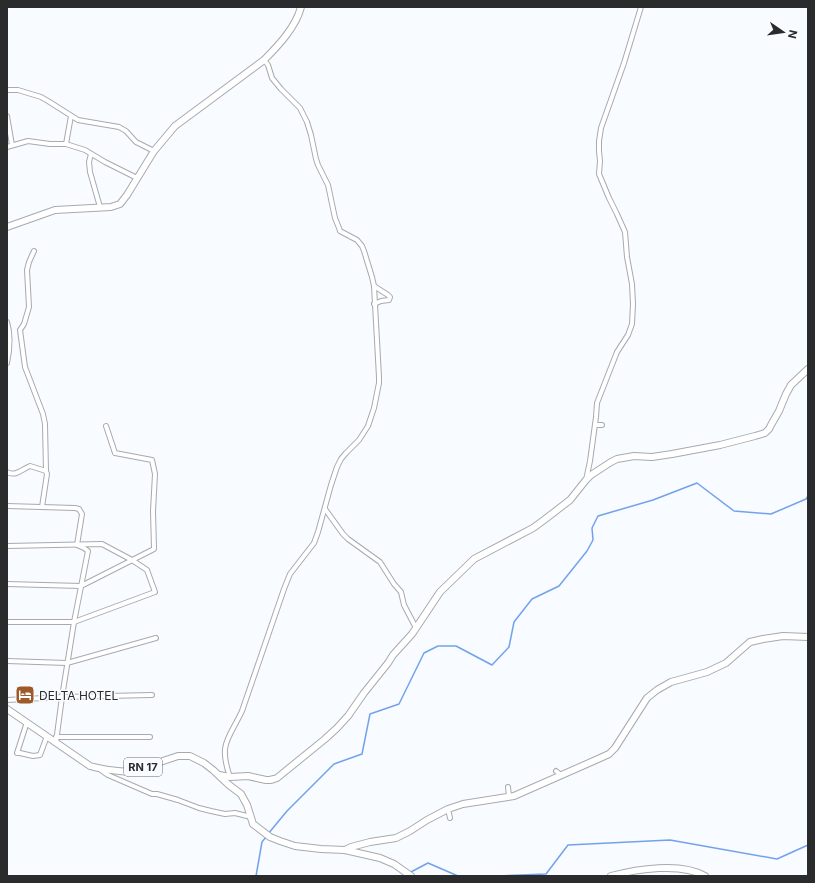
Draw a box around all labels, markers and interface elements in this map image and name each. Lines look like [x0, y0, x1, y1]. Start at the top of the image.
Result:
north arrow [763, 12, 803, 52]
text: N [785, 29, 801, 40]
hotel icon: DELTA HOTEL [14, 684, 36, 706]
place label: DELTA HOTEL [39, 688, 119, 703]
road number: RN 17 [124, 758, 162, 776]

